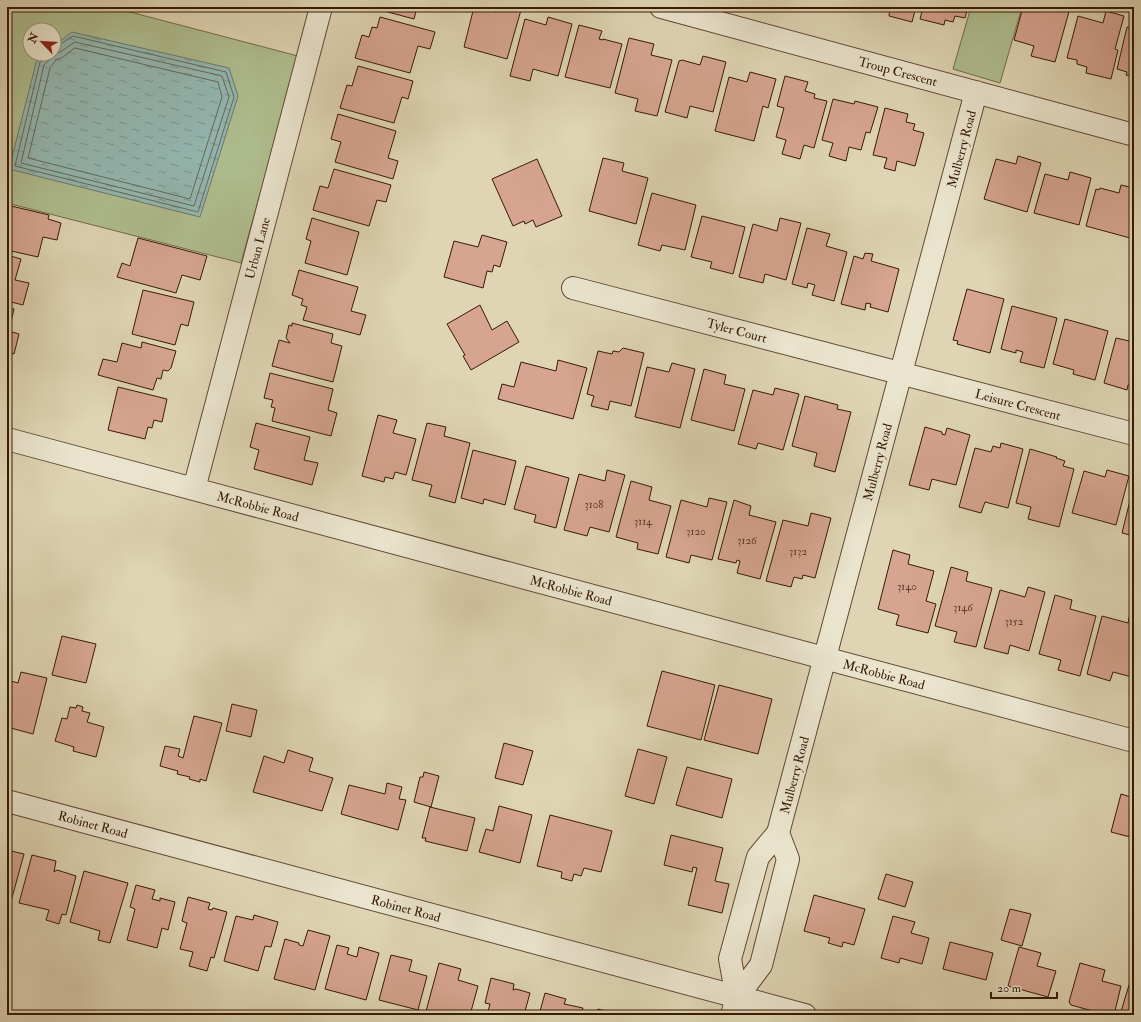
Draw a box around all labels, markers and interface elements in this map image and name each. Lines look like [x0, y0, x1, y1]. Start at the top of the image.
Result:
north arrow [22, 22, 62, 62]
text: N [25, 30, 42, 46]
street label: Troup Crescent [856, 54, 939, 91]
street label: Mulberry Road [944, 108, 981, 190]
street label: Urban Lane [242, 215, 274, 281]
street label: Tyler Court [705, 315, 769, 348]
street label: Leisure Crescent [973, 386, 1062, 424]
street label: Mulberry Road [860, 421, 897, 503]
street label: McRobbie Road [215, 488, 301, 526]
house number: 3108 [585, 498, 603, 511]
house number: 3114 [634, 515, 653, 528]
house number: 3120 [686, 525, 706, 538]
house number: 3126 [737, 534, 758, 547]
house number: 3132 [789, 545, 807, 558]
street label: McRobbie Road [528, 572, 614, 610]
house number: 3140 [897, 580, 917, 593]
house number: 3146 [953, 601, 974, 614]
house number: 3152 [1005, 615, 1024, 628]
street label: McRobbie Road [841, 656, 927, 694]
street label: Mulberry Road [777, 734, 814, 816]
street label: Robinet Road [56, 808, 130, 842]
street label: Robinet Road [369, 892, 443, 926]
scale bar [991, 974, 1057, 1000]
text: 20 m [997, 981, 1022, 996]

